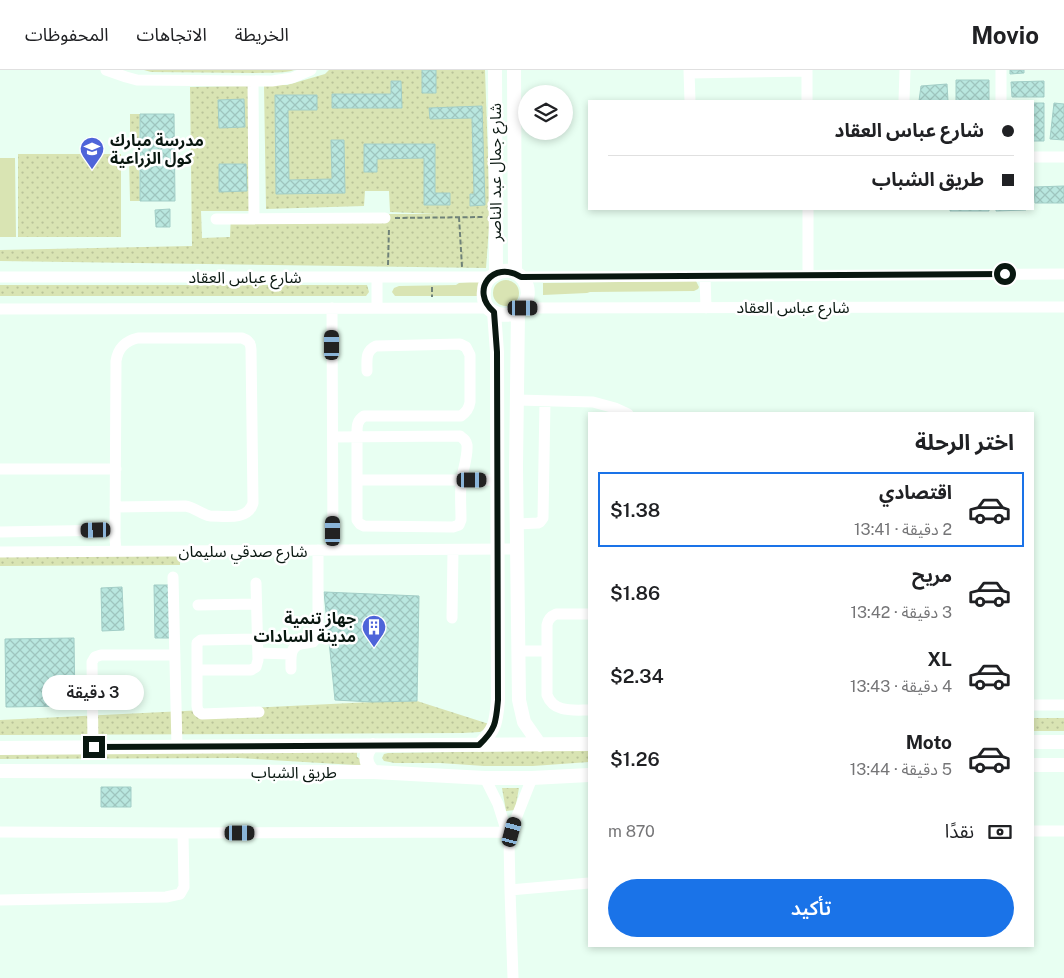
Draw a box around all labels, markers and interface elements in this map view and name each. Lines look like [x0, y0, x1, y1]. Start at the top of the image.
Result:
text: Movio [971, 21, 1039, 49]
text: المحفوظات [25, 24, 109, 45]
text: الاتجاهات [137, 24, 207, 45]
text: الخريطة [235, 24, 289, 45]
map controls [518, 85, 573, 140]
button: layers [518, 85, 573, 140]
street label: شارع جمال عبد الناصر [486, 103, 508, 242]
text: شارع عباس العقاد [835, 119, 984, 141]
place label: مدرسة مبارك كول الزراعية [110, 131, 204, 168]
school or university icon: مدرسة مبارك كول الزراعية [79, 136, 105, 170]
text: طريق الشباب [872, 168, 984, 190]
route start [994, 263, 1016, 285]
street label: شارع عباس العقاد [188, 268, 302, 290]
street label: شارع عباس العقاد [736, 298, 850, 320]
car [508, 301, 538, 316]
car [324, 330, 339, 360]
text: اختر الرحلة [915, 429, 1014, 455]
car [457, 473, 487, 488]
text: اقتصادي [879, 481, 952, 503]
icon: car [967, 487, 1012, 532]
text: $1.38 [610, 499, 660, 521]
car [325, 516, 340, 546]
text: 2 دقيقة · 13:41 [854, 520, 952, 539]
car [80, 522, 111, 538]
street label: شارع صدقي سليمان [178, 542, 308, 564]
text: مريح [912, 564, 952, 586]
icon: car [967, 570, 1012, 615]
text: $1.86 [610, 582, 660, 604]
text: 3 دقيقة · 13:42 [851, 603, 952, 622]
place label: جهاز تنمية مدينة السادات [254, 609, 356, 646]
building icon: جهاز تنمية مدينة السادات [361, 614, 387, 648]
text: XL [927, 648, 952, 670]
icon: car [967, 653, 1012, 698]
text: $2.34 [610, 665, 664, 687]
callout: 3 دقيقة [43, 674, 145, 710]
text: 4 دقيقة · 13:43 [850, 677, 952, 696]
text: 3 دقيقة [67, 683, 119, 702]
text: Moto [906, 731, 952, 753]
route end [83, 736, 105, 758]
icon: car [967, 736, 1012, 781]
text: $1.26 [610, 748, 660, 770]
text: 5 دقيقة · 13:44 [850, 760, 952, 779]
street label: طريق الشباب [251, 763, 337, 783]
car [500, 816, 523, 848]
icon: cash [986, 818, 1014, 846]
text: نقدًا [945, 820, 974, 842]
text: 870 m [608, 822, 655, 841]
car [225, 826, 255, 841]
button: تأكيد [608, 879, 1014, 937]

